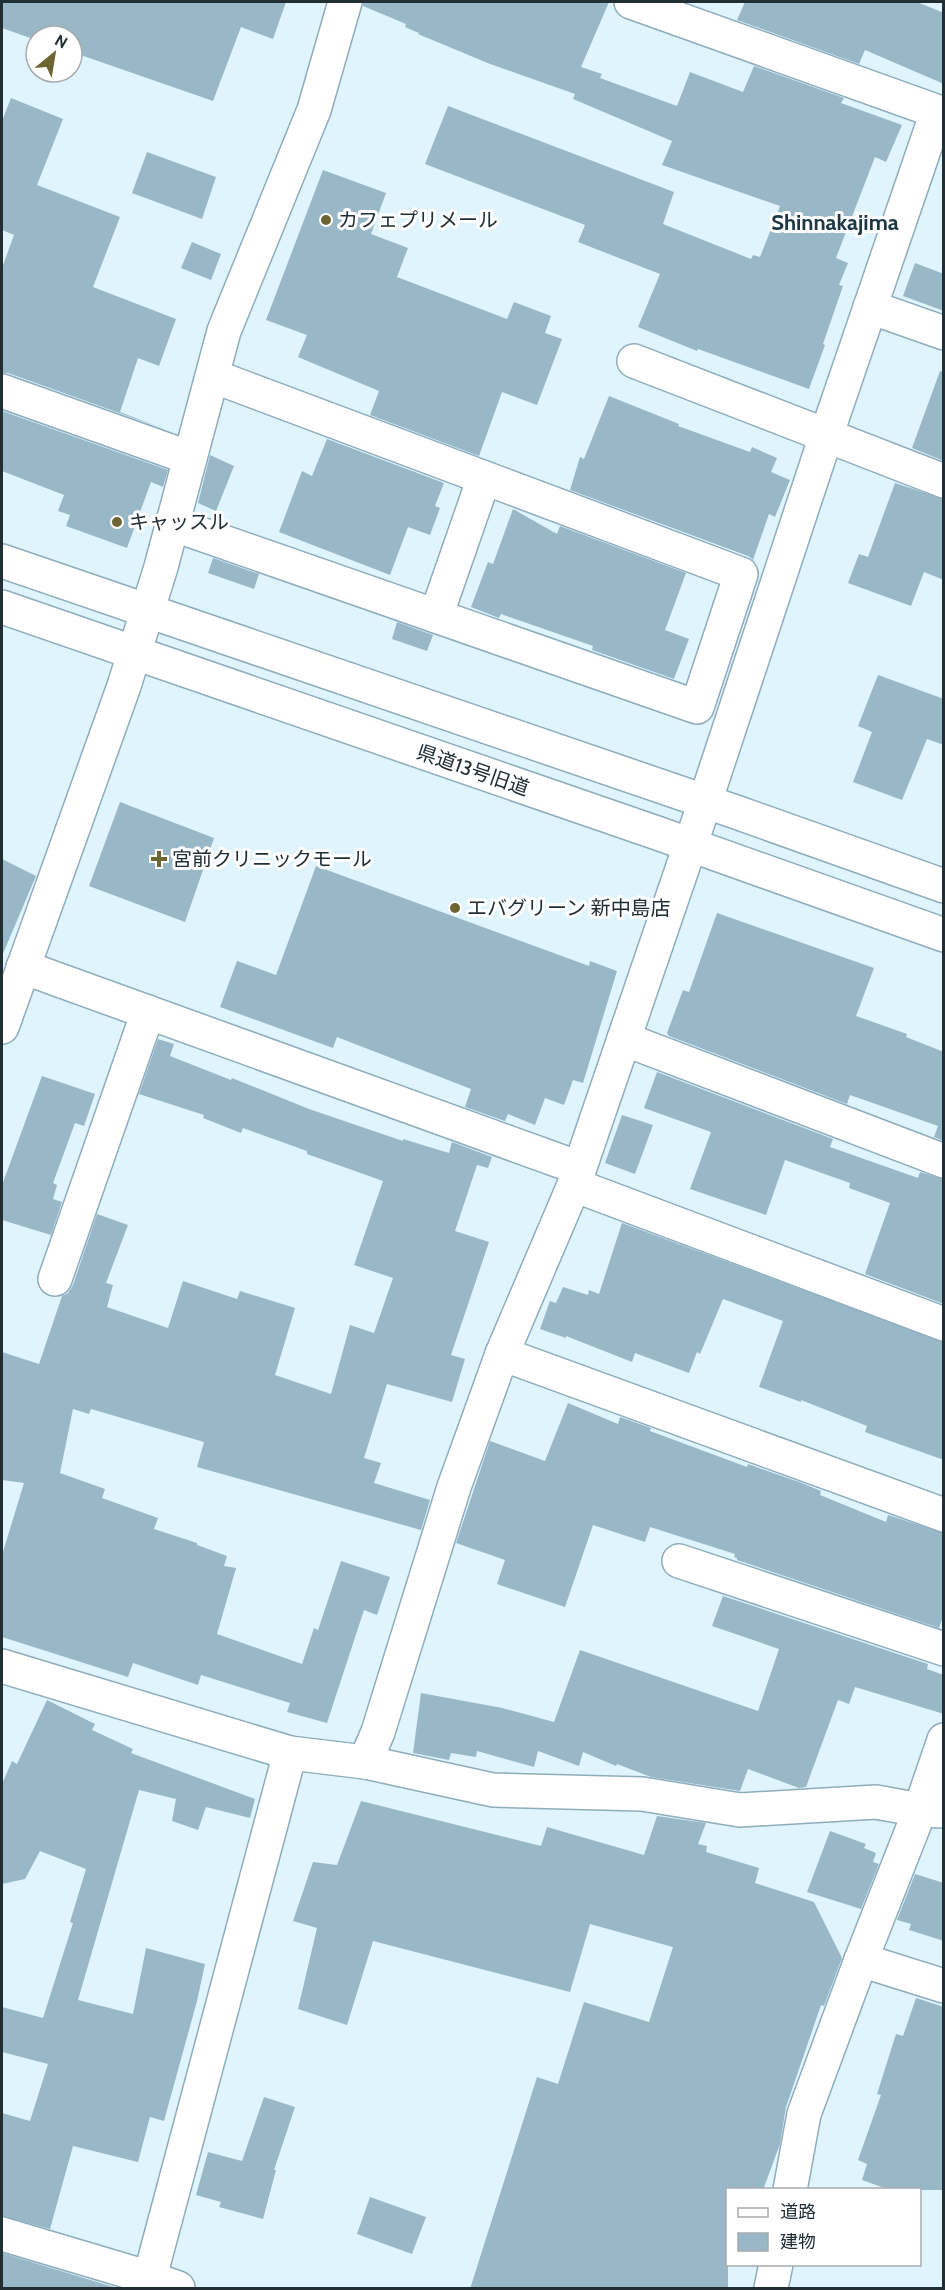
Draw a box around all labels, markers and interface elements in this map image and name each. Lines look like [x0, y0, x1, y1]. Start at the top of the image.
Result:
north arrow [24, 24, 84, 84]
text: N [52, 30, 71, 52]
place label: カフェプリメール [338, 208, 498, 232]
district label: Shinnakajima [771, 209, 899, 236]
marker: カフェプリメール [319, 213, 333, 227]
place label: キャッスル [129, 510, 229, 534]
marker: キャッスル [110, 515, 124, 529]
street label: 県道13号旧道 [414, 740, 532, 800]
place label: 宮前クリニックモール [172, 847, 372, 871]
marker: 宮前クリニックモール [150, 850, 168, 868]
place label: エバグリーン 新中島店 [467, 896, 671, 920]
marker: エバグリーン 新中島店 [448, 901, 462, 915]
legend [726, 2188, 921, 2266]
text: 道路 [780, 2201, 816, 2223]
text: 建物 [780, 2231, 816, 2253]

